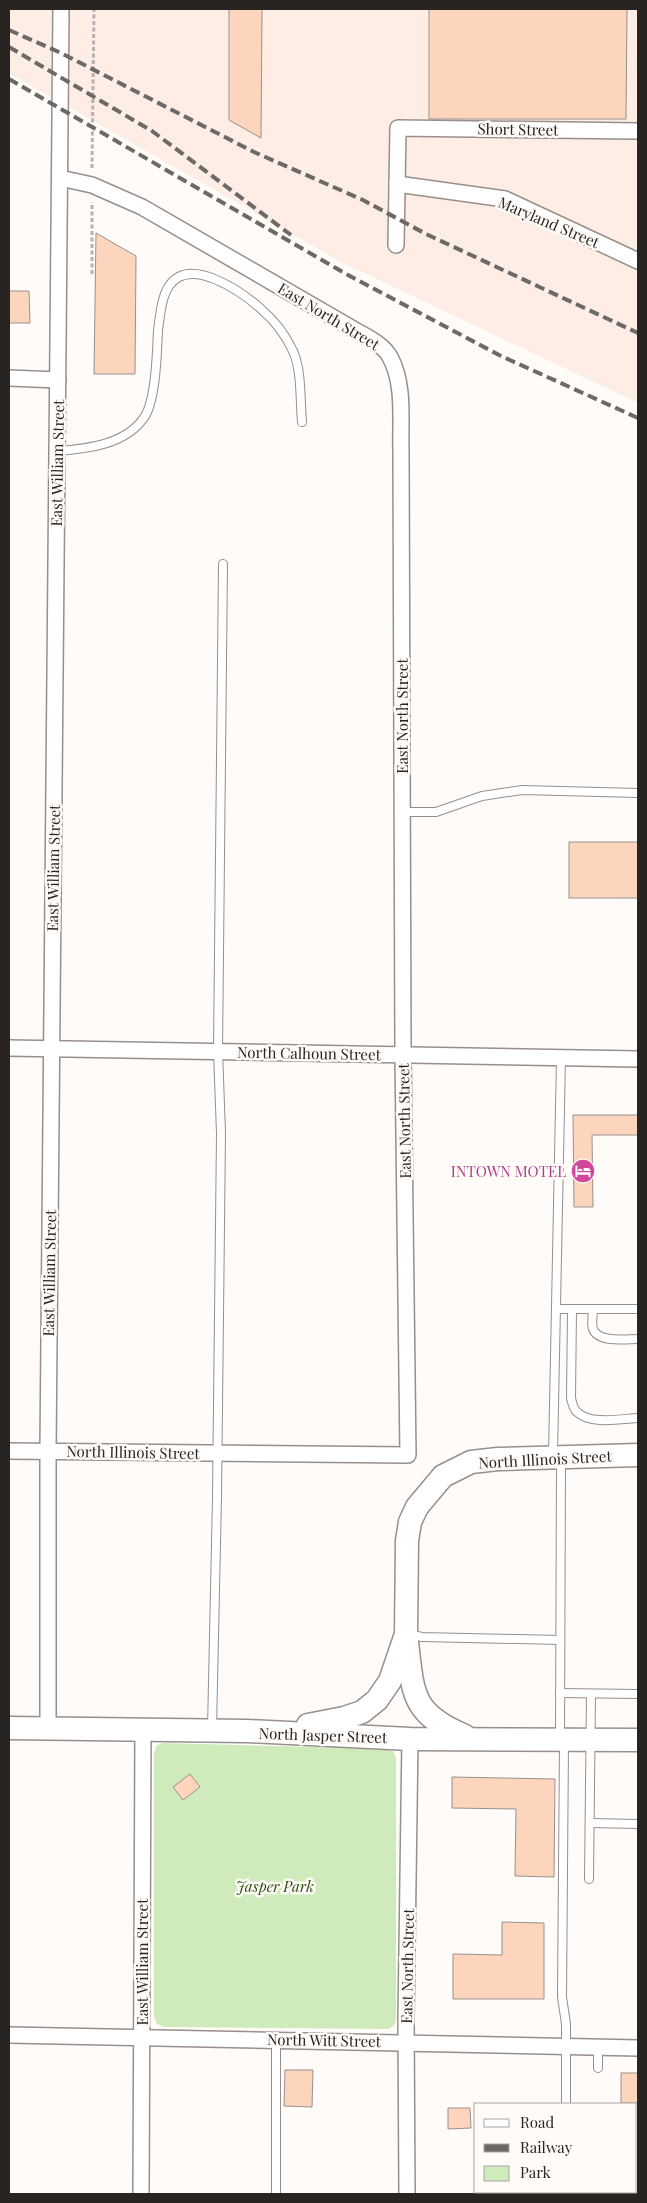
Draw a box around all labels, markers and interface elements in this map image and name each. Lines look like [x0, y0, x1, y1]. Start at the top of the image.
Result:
street label: Short Street [477, 118, 559, 140]
street label: Maryland Street [495, 192, 603, 253]
street label: East North Street [274, 278, 384, 355]
street label: East William Street [46, 399, 68, 527]
street label: East North Street [392, 658, 412, 774]
street label: East William Street [42, 804, 64, 932]
street label: North Calhoun Street [237, 1042, 382, 1064]
street label: East North Street [393, 1062, 415, 1179]
hotel icon: INTOWN MOTEL [570, 1158, 596, 1184]
place label: INTOWN MOTEL [451, 1161, 566, 1181]
street label: East William Street [38, 1209, 60, 1337]
street label: North Illinois Street [66, 1441, 201, 1463]
street label: North Illinois Street [478, 1445, 613, 1472]
street label: North Jasper Street [258, 1723, 388, 1747]
park label: Jasper Park [236, 1876, 314, 1896]
street label: East William Street [132, 1898, 152, 2026]
street label: East North Street [396, 1907, 418, 2024]
street label: North Witt Street [267, 2029, 382, 2051]
legend [474, 2103, 637, 2193]
text: Road [520, 2112, 554, 2132]
text: Railway [520, 2137, 573, 2157]
text: Park [520, 2162, 552, 2182]

